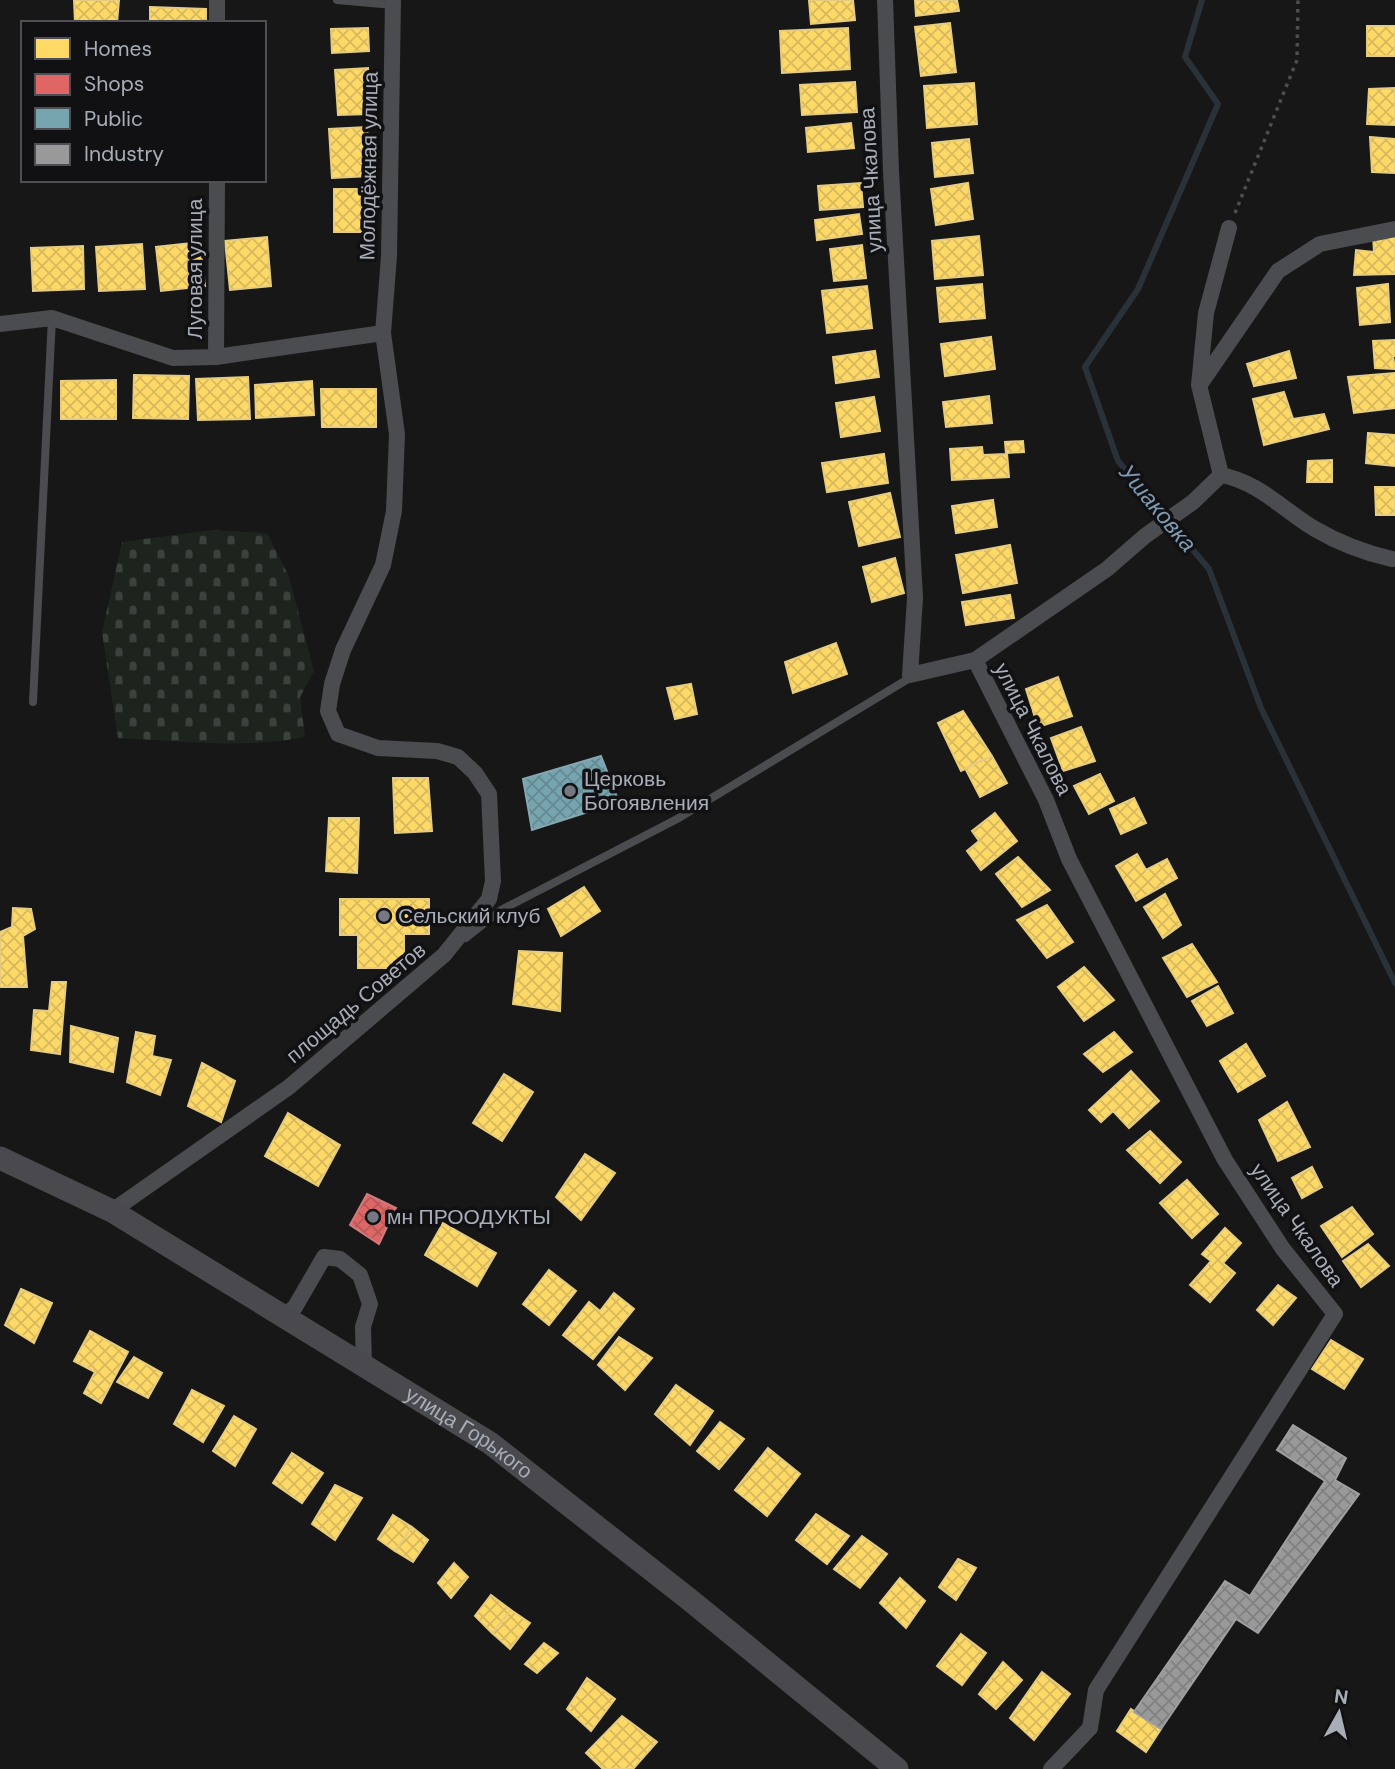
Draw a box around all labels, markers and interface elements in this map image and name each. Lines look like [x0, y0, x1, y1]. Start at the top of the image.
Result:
legend [21, 21, 266, 182]
text: Homes [84, 35, 152, 63]
text: Shops [84, 70, 144, 98]
street label: Молодёжная улица [353, 71, 385, 261]
text: Public [84, 105, 143, 133]
street label: улица Чкалова [853, 106, 889, 253]
text: Industry [84, 140, 164, 168]
street label: Луговая улица [181, 198, 209, 339]
water label: Ушаковка [1112, 457, 1203, 558]
street label: улица Чкалова [988, 658, 1079, 800]
place label: Церковь Богоявления [584, 765, 709, 817]
marker: Церковь Богоявления [562, 783, 578, 799]
place label: Сельский клуб [398, 902, 541, 930]
marker: Сельский клуб [376, 908, 392, 924]
street label: площадь Советов [280, 936, 432, 1070]
street label: улица Чкалова [1244, 1157, 1350, 1293]
place label: мн ПРООДУКТЫ [387, 1203, 551, 1231]
marker: мн ПРООДУКТЫ [365, 1209, 381, 1225]
street label: улица Горького [400, 1380, 538, 1485]
north arrow [1304, 1678, 1374, 1748]
text: N [1333, 1683, 1350, 1710]

